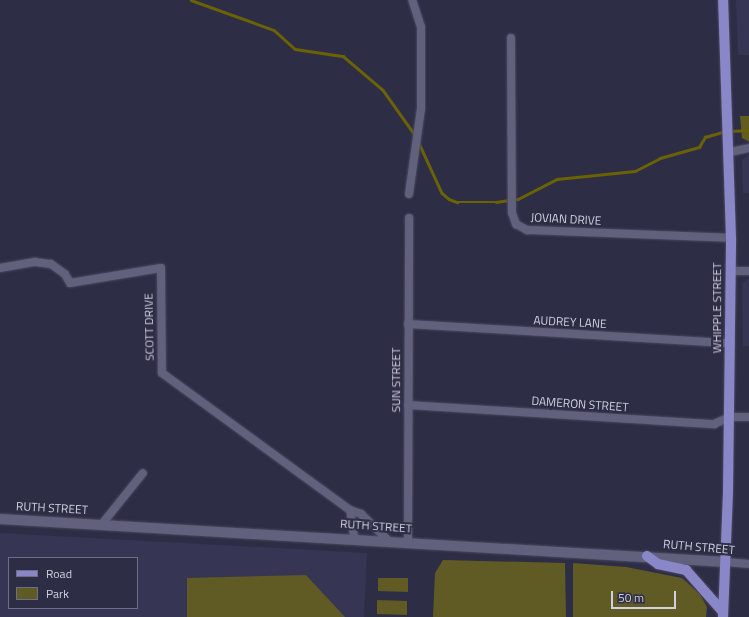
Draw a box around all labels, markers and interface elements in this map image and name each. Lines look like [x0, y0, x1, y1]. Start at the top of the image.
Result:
street label: JOVIAN DRIVE [530, 210, 602, 228]
street label: WHIPPLE STREET [710, 263, 724, 353]
street label: SCOTT DRIVE [141, 293, 157, 361]
street label: AUDREY LANE [533, 313, 607, 331]
street label: SUN STREET [389, 348, 403, 412]
street label: DAMERON STREET [531, 393, 629, 415]
street label: RUTH STREET [16, 499, 88, 517]
street label: RUTH STREET [340, 516, 412, 536]
street label: RUTH STREET [663, 537, 735, 557]
legend [8, 557, 138, 609]
text: Road [46, 564, 72, 583]
scale bar [613, 583, 678, 609]
text: Park [46, 584, 69, 603]
text: 50 m [618, 588, 644, 607]

